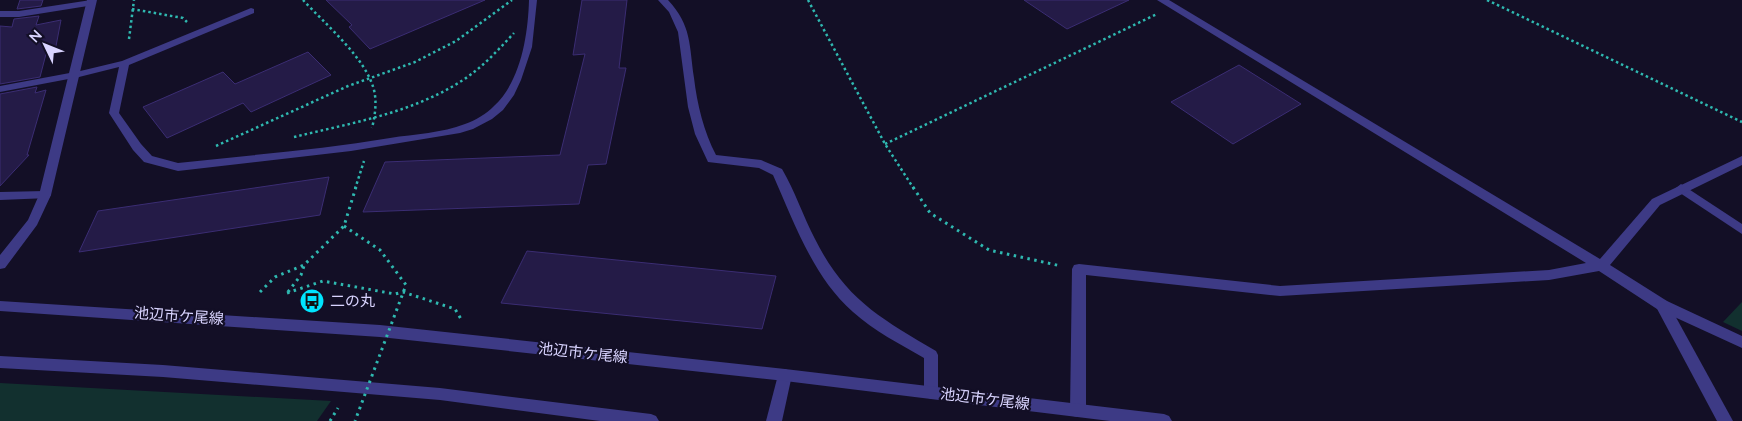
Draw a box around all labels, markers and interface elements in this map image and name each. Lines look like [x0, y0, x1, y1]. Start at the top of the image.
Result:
north arrow [20, 20, 70, 70]
text: N [25, 26, 45, 46]
bus stop icon: 二の丸 [299, 288, 325, 314]
place label: 二の丸 [330, 291, 375, 309]
street label: 池辺市ケ尾線 [134, 303, 225, 327]
street label: 池辺市ケ尾線 [537, 338, 629, 366]
street label: 池辺市ケ尾線 [939, 384, 1031, 412]

